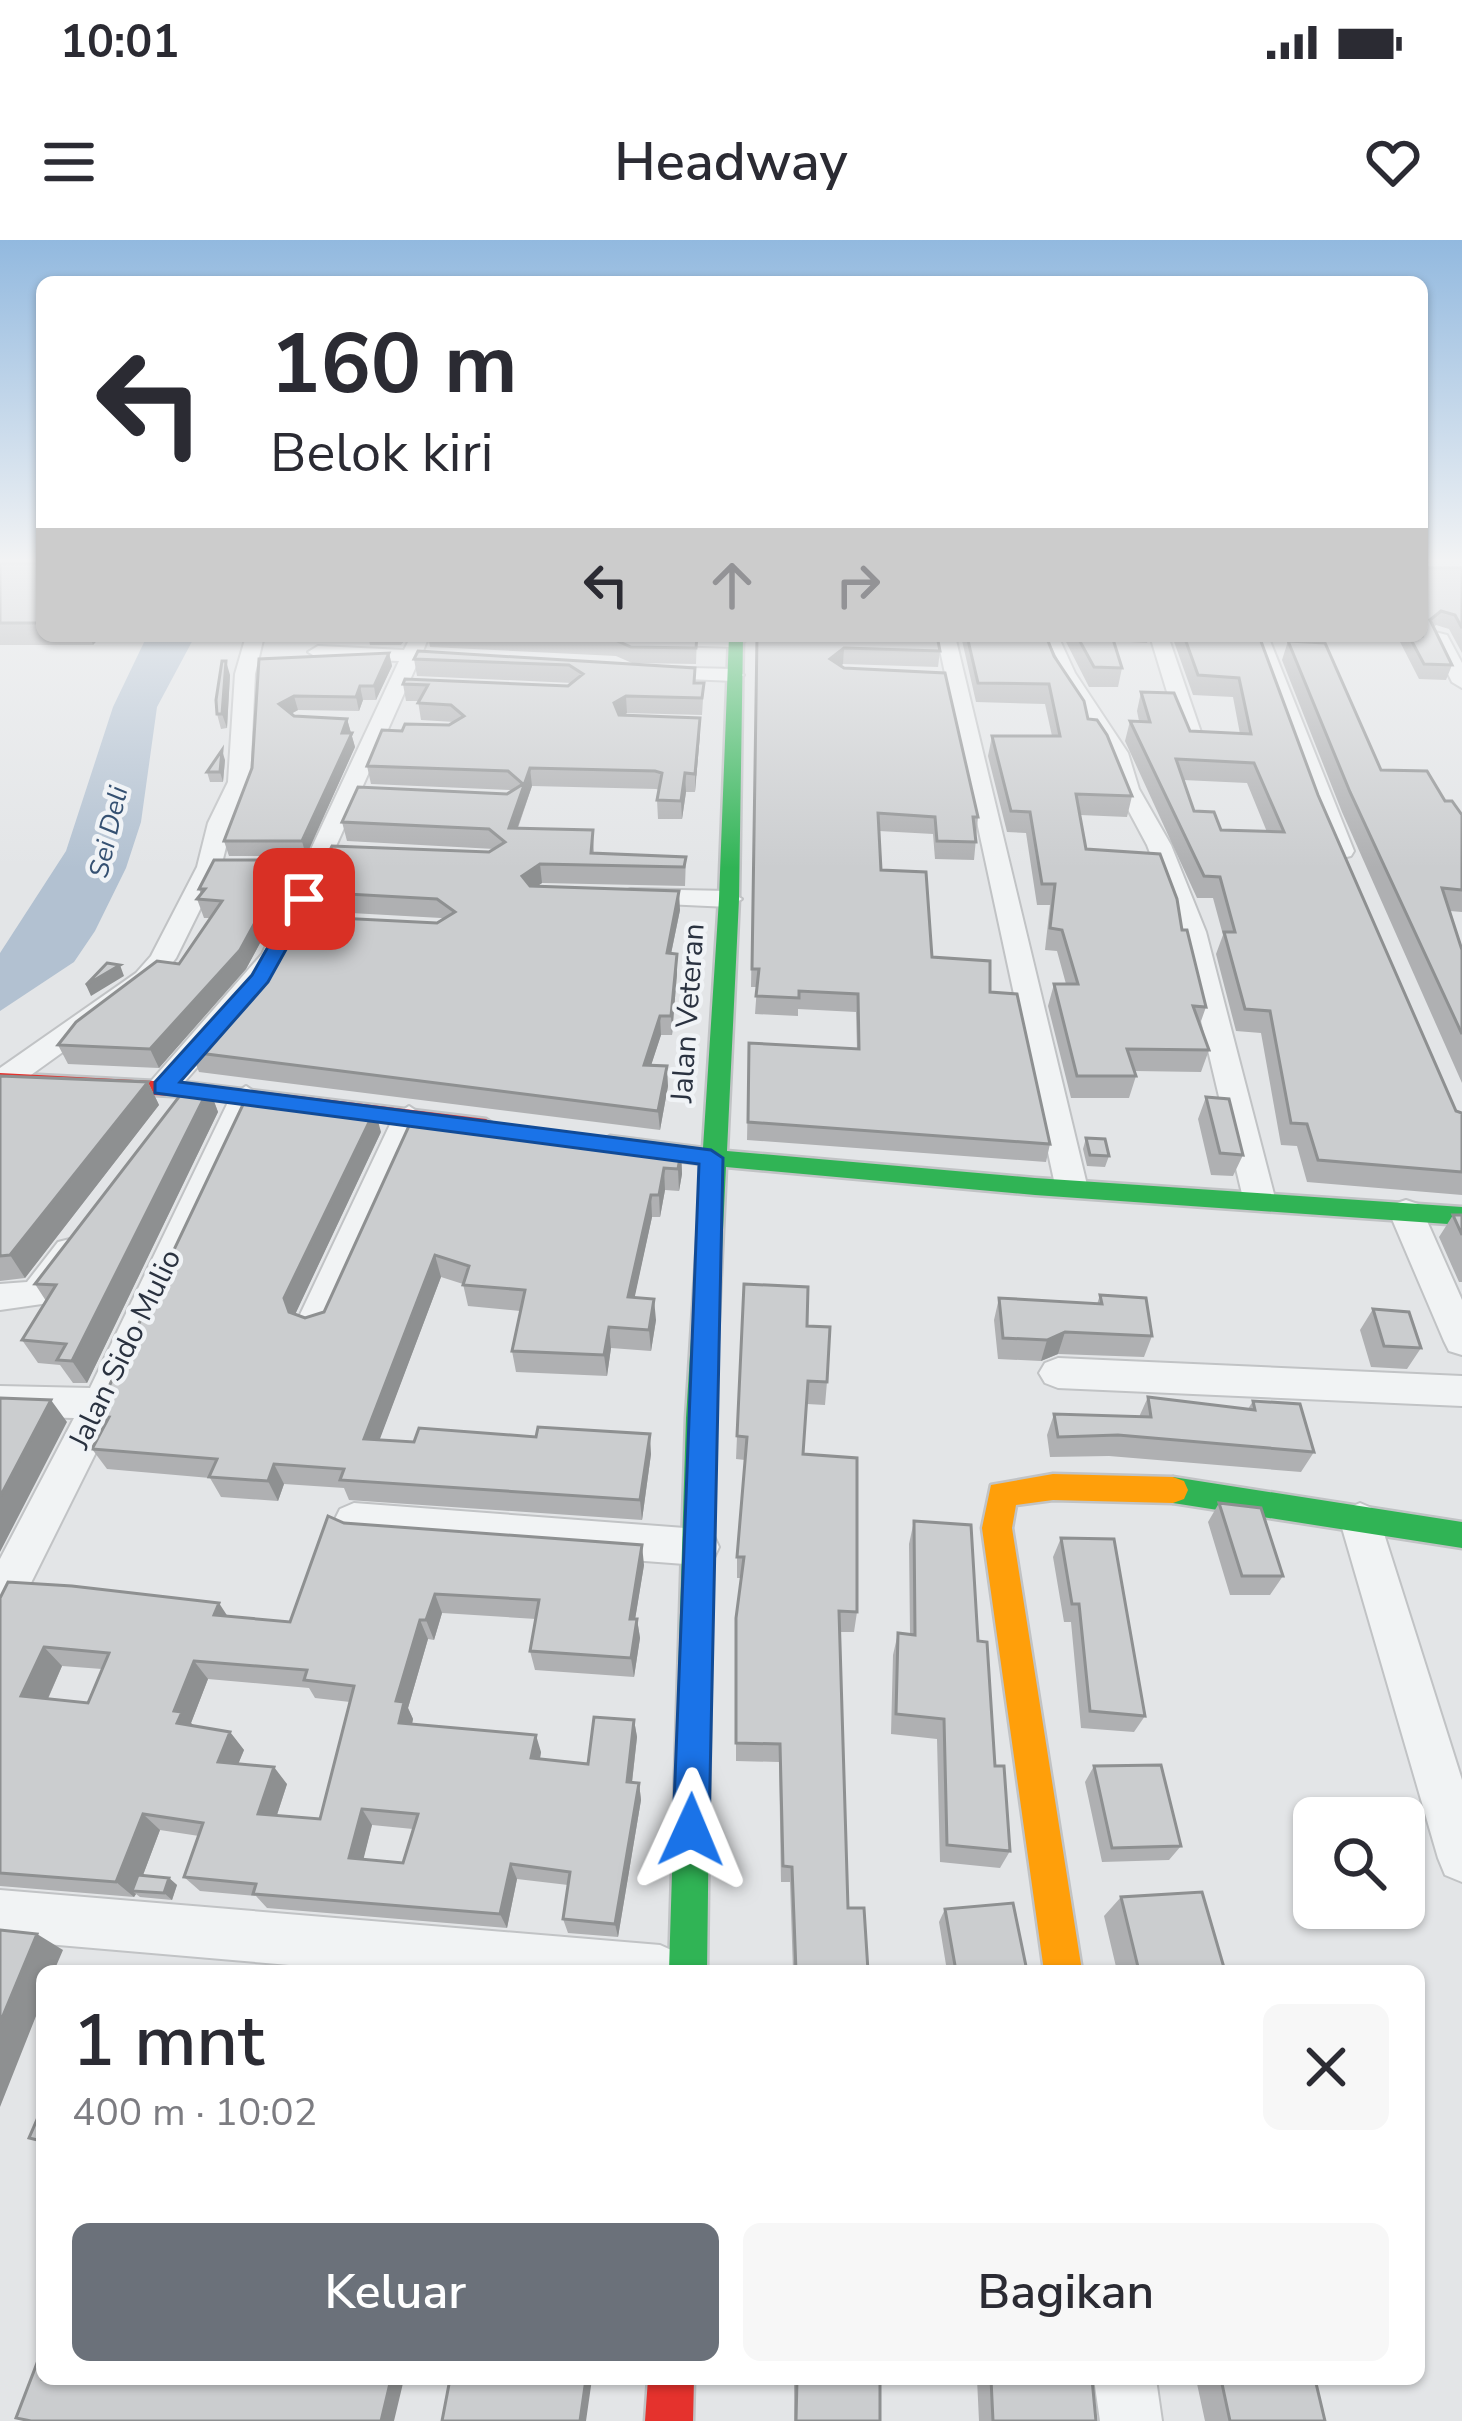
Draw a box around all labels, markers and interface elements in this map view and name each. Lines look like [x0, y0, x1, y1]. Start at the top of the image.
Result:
text: 10:01 [60, 12, 179, 73]
text: Headway [614, 125, 848, 199]
icon: menu [36, 129, 102, 195]
icon: heart [1360, 129, 1426, 195]
text: 160 m [270, 307, 518, 422]
icon: left [72, 324, 228, 480]
text: Belok kiri [270, 416, 493, 490]
icon: left [573, 552, 639, 618]
icon: ahead [699, 552, 765, 618]
icon: right [825, 552, 891, 618]
water label: Sei Deli [81, 782, 138, 881]
pin [253, 848, 355, 950]
icon: arrive [271, 866, 337, 932]
street label: Jalan Veteran [661, 922, 715, 1105]
street label: Jalan Sido Mulio [58, 1242, 191, 1457]
position arrow [628, 1767, 754, 1893]
map controls [1293, 1797, 1425, 1929]
button: search [1293, 1797, 1425, 1929]
text: 1 mnt [72, 1992, 264, 2090]
button: close [1263, 2004, 1389, 2130]
text: 400 m · 10:02 [72, 2086, 317, 2139]
button: Keluar [72, 2223, 719, 2361]
button: Bagikan [743, 2223, 1389, 2361]

